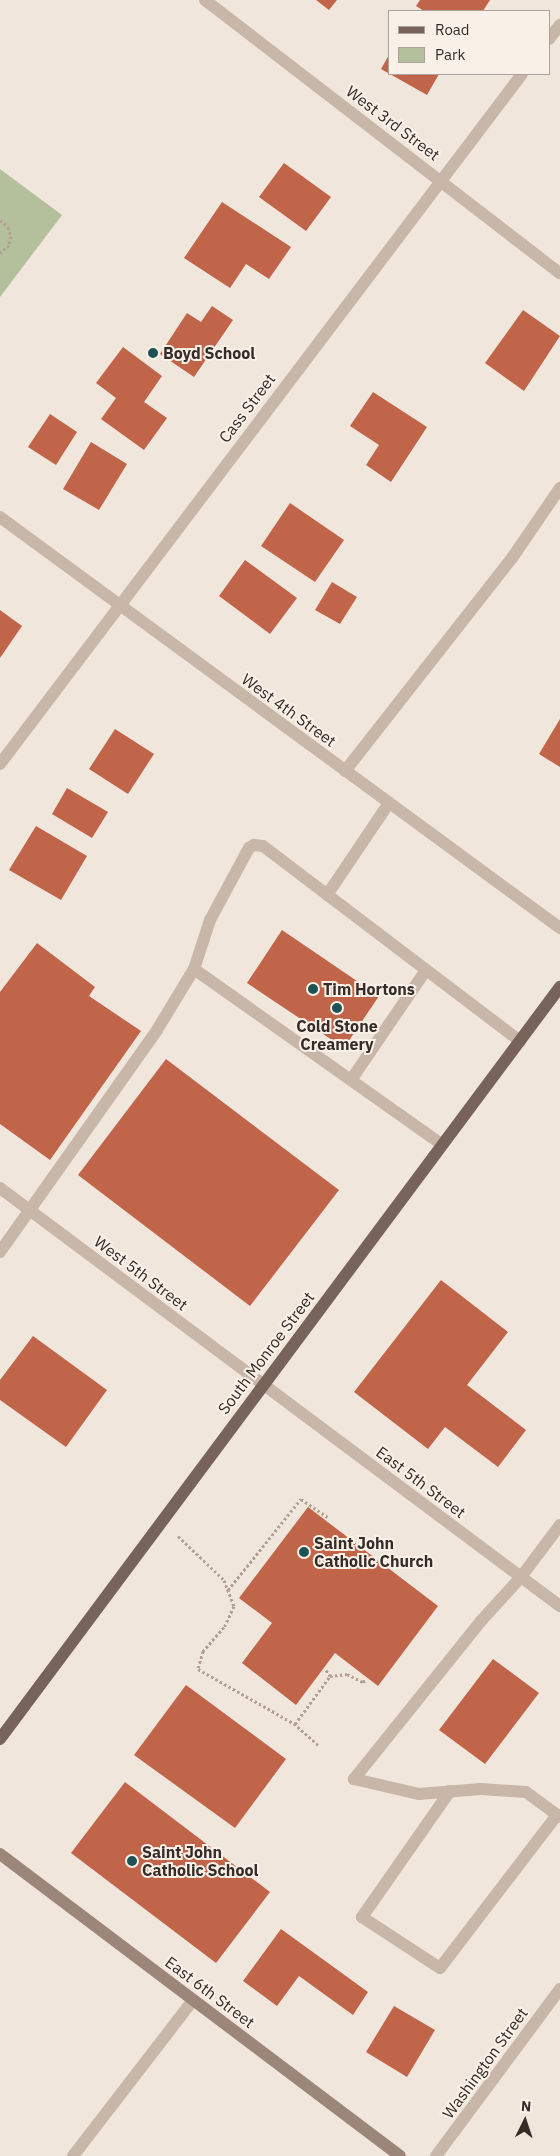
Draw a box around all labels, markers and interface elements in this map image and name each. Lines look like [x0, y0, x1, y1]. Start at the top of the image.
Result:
legend [388, 10, 550, 75]
text: Road [435, 20, 470, 39]
text: Park [435, 45, 465, 64]
street label: West 3rd Street [342, 82, 444, 164]
place label: Boyd School [163, 343, 255, 363]
marker: Boyd School [147, 347, 159, 359]
street label: Cass Street [215, 370, 279, 446]
street label: West 4th Street [238, 669, 340, 751]
place label: Tim Hortons [323, 979, 415, 999]
marker: Tim Hortons [307, 983, 319, 995]
marker: Cold Stone Creamery [331, 1002, 343, 1014]
place label: Cold Stone Creamery [296, 1016, 378, 1054]
street label: West 5th Street [91, 1232, 191, 1314]
street label: South Monroe Street [214, 1288, 318, 1418]
street label: East 5th Street [373, 1442, 469, 1522]
place label: Saint John Catholic Church [314, 1533, 433, 1571]
marker: Saint John Catholic Church [298, 1546, 310, 1558]
place label: Saint John Catholic School [142, 1842, 258, 1880]
marker: Saint John Catholic School [126, 1855, 138, 1867]
street label: East 6th Street [162, 1952, 258, 2032]
street label: Washington Street [438, 2004, 532, 2122]
north arrow [500, 2096, 550, 2146]
text: N [520, 2097, 532, 2115]

